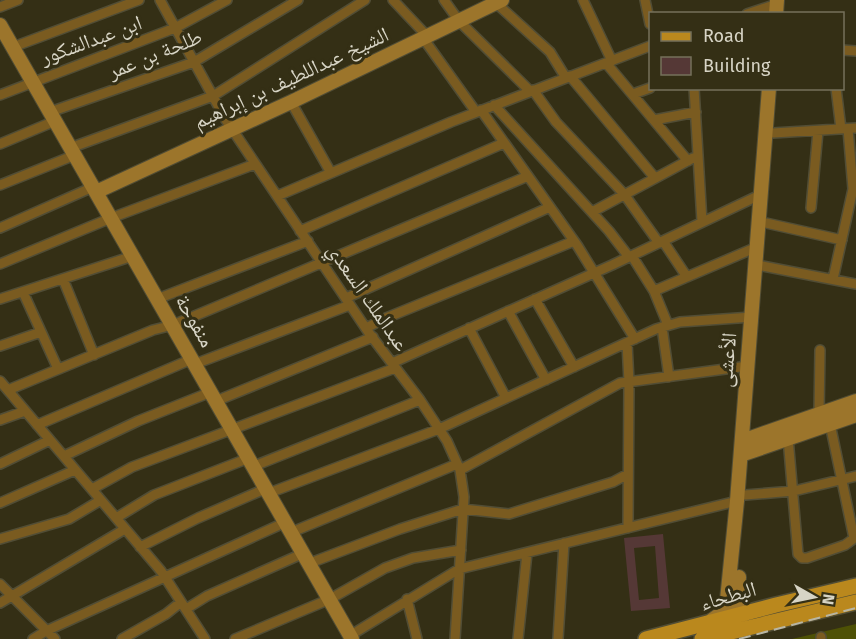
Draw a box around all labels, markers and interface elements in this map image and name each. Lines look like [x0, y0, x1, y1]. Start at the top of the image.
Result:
street label: ابن عبدالشكور [36, 10, 145, 71]
legend [649, 12, 844, 90]
street label: الشيخ عبداللطيف بن إبراهيم [189, 21, 393, 136]
street label: طلحة بن عمر [103, 23, 206, 85]
text: Road [703, 25, 745, 47]
text: Building [703, 55, 771, 77]
street label: عبدالملك السعدي [318, 238, 415, 358]
street label: منفوحة [170, 290, 220, 352]
street label: الأعشى [712, 332, 742, 388]
north arrow [784, 567, 844, 627]
street label: البطحاء [697, 576, 759, 616]
text: N [818, 593, 839, 606]

